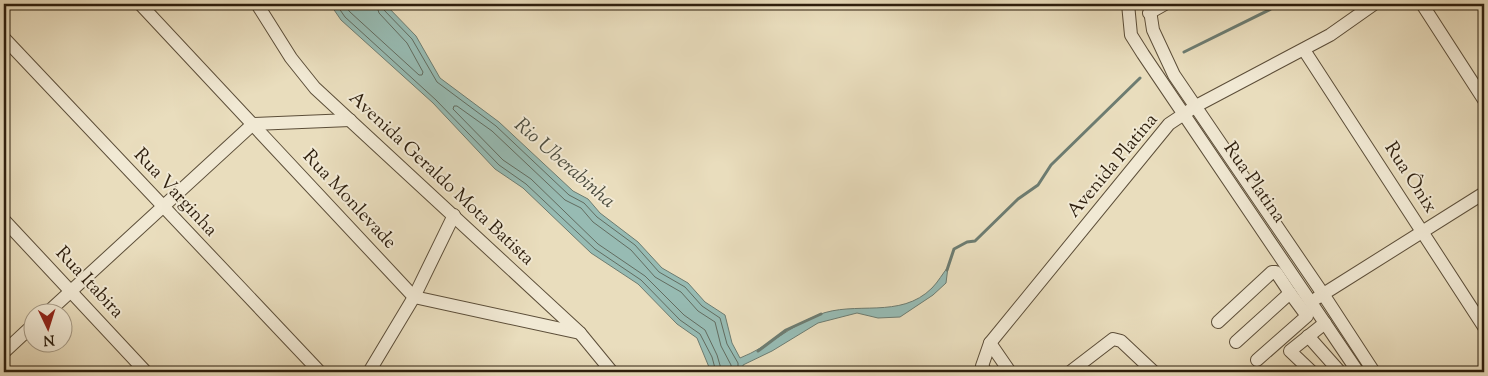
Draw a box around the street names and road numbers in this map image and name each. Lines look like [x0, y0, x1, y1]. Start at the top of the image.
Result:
street label: Avenida Geraldo Mota Batista [342, 86, 540, 273]
street label: Avenida Platina [1061, 108, 1165, 224]
street label: Rua Platina [1216, 137, 1292, 229]
street label: Rua Ônix [1377, 137, 1443, 219]
street label: Rua Varginha [127, 143, 223, 244]
street label: Rua Monlevade [296, 144, 402, 256]
street label: Rua Itabira [49, 241, 130, 325]

